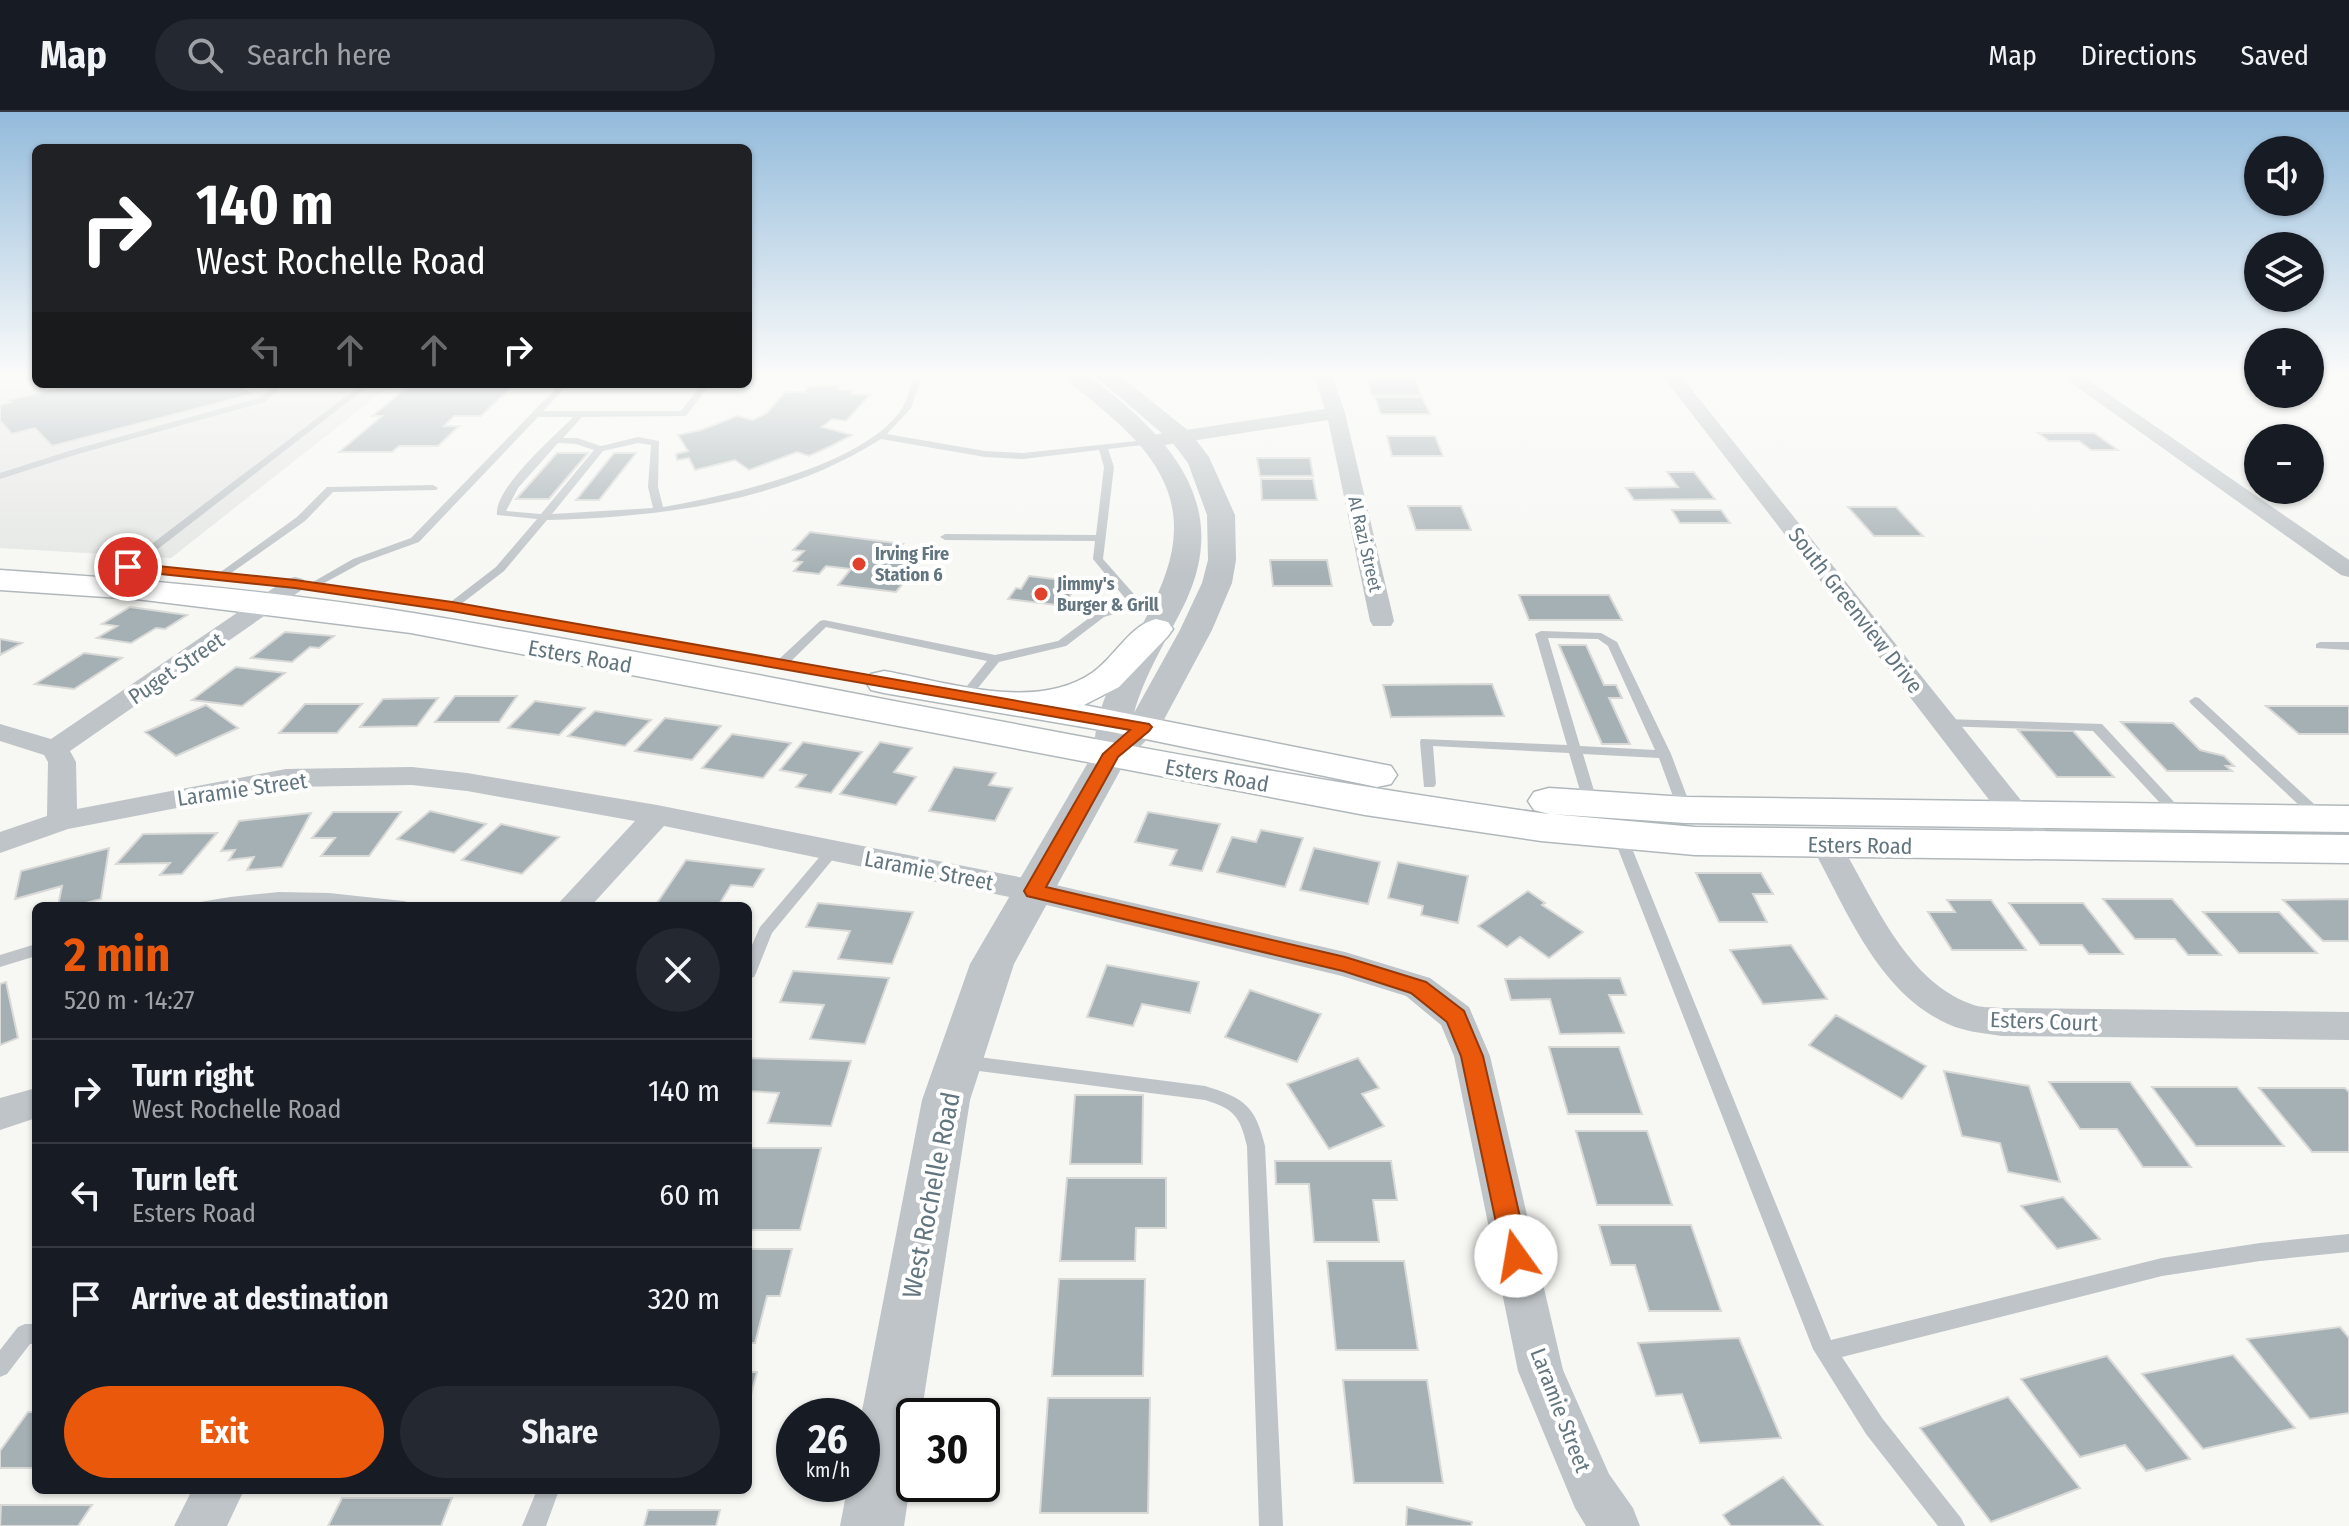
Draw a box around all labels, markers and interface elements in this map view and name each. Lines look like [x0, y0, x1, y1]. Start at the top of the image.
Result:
search box [155, 19, 715, 91]
text: Map [40, 32, 107, 78]
icon: search [183, 33, 227, 77]
text: Search here [247, 37, 391, 73]
text: Map [1988, 39, 2037, 72]
text: Directions [2081, 39, 2197, 72]
text: Saved [2241, 39, 2309, 72]
map controls [2244, 136, 2324, 504]
button: sound [2244, 136, 2324, 216]
text: 140 m [196, 172, 333, 239]
icon: right [64, 176, 168, 280]
button: layers [2244, 232, 2324, 312]
text: West Rochelle Road [196, 240, 486, 284]
icon: left [244, 328, 288, 372]
icon: ahead [328, 328, 372, 372]
icon: ahead [412, 328, 456, 372]
icon: right [496, 328, 540, 372]
button: + [2244, 328, 2324, 408]
button: − [2244, 424, 2324, 504]
street label: Al Razi Street [1343, 494, 1387, 594]
street label: South Greenview Drive [1782, 522, 1929, 699]
pin [94, 533, 162, 601]
place label: Irving Fire Station 6 [875, 543, 949, 586]
icon: arrive [106, 545, 150, 589]
marker: Irving Fire Station 6 [850, 555, 868, 573]
place label: Jimmy's Burger & Grill [1056, 573, 1159, 616]
marker: Jimmy's Burger & Grill [1032, 585, 1050, 603]
street label: Puget Street [123, 626, 230, 710]
street label: Esters Road [526, 634, 634, 679]
street label: Esters Road [1163, 753, 1271, 798]
street label: Laramie Street [175, 767, 309, 812]
street label: Esters Road [1807, 831, 1913, 860]
street label: Laramie Street [862, 845, 996, 896]
text: 2 min [64, 926, 170, 984]
button: close [636, 928, 720, 1012]
text: 520 m · 14:27 [64, 985, 195, 1016]
street label: Esters Court [1990, 1006, 2099, 1037]
text: Turn right [132, 1058, 254, 1094]
icon: right [64, 1069, 108, 1113]
text: 140 m [648, 1073, 720, 1109]
street label: West Rochelle Road [896, 1089, 967, 1301]
text: West Rochelle Road [132, 1094, 341, 1125]
text: Turn left [132, 1162, 238, 1198]
icon: left [64, 1173, 108, 1217]
text: 60 m [659, 1177, 720, 1213]
text: Esters Road [132, 1198, 256, 1229]
position arrow [1474, 1214, 1558, 1298]
icon: arrive [64, 1277, 108, 1321]
text: Arrive at destination [132, 1281, 389, 1317]
text: 320 m [648, 1281, 720, 1317]
street label: Laramie Street [1525, 1344, 1597, 1477]
button: Exit [64, 1386, 384, 1478]
button: Share [400, 1386, 720, 1478]
speed limit sign: 30 [896, 1398, 1000, 1502]
text: 26 [808, 1416, 848, 1464]
text: km/h [806, 1458, 850, 1482]

